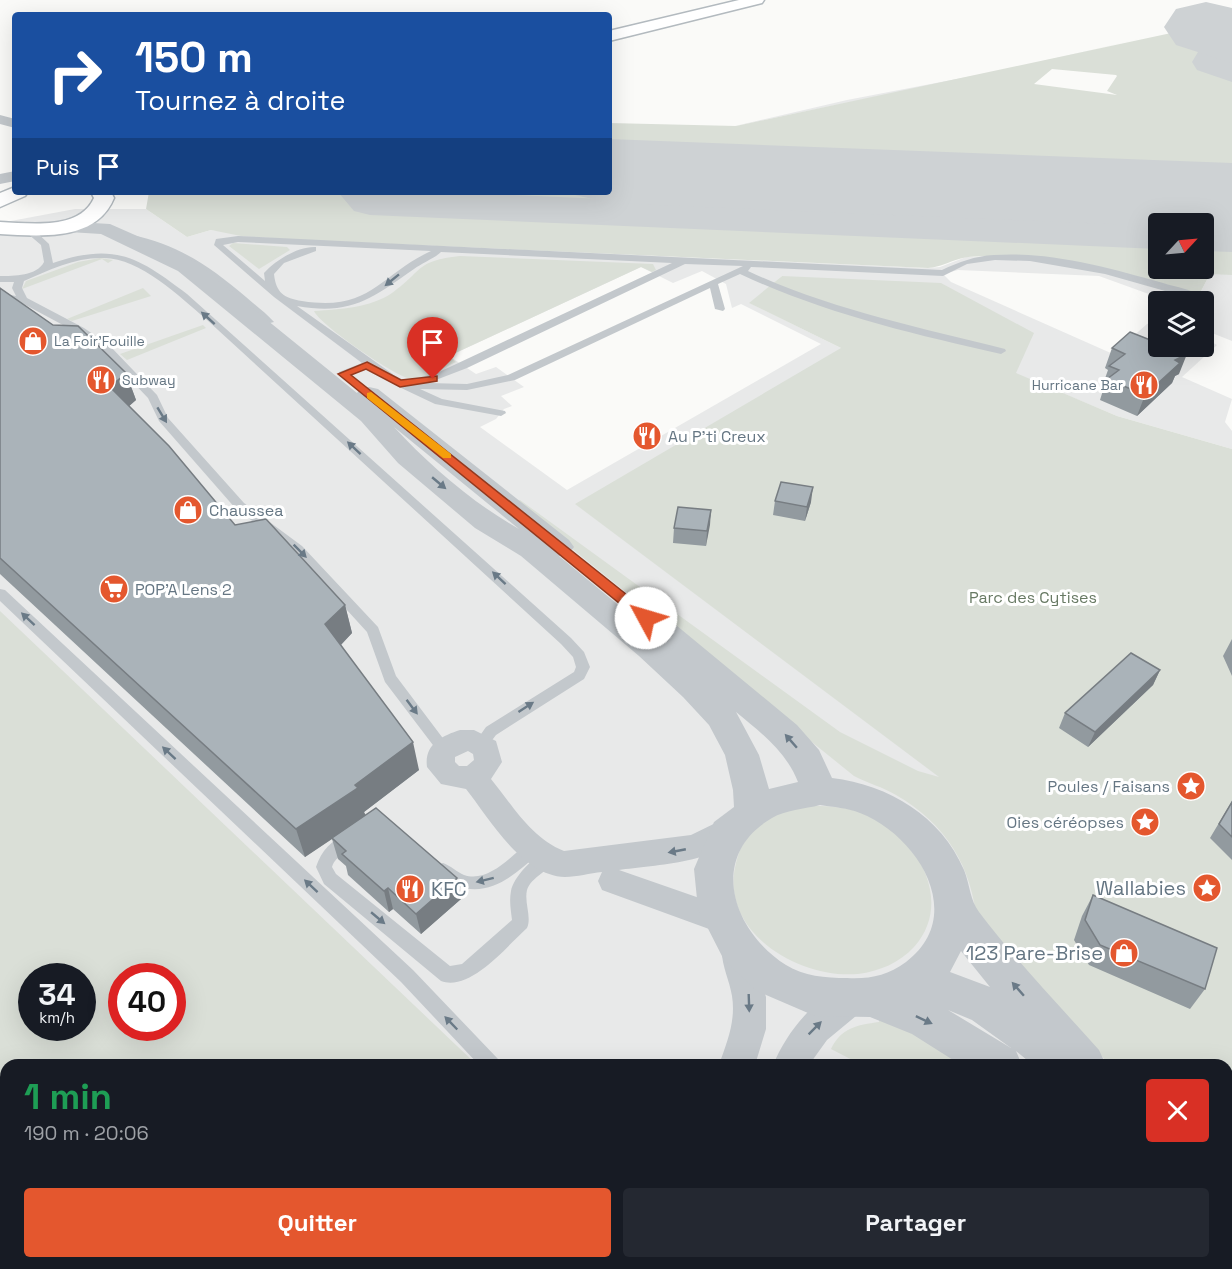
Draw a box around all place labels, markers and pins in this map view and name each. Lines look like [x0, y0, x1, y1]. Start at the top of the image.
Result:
pin [407, 317, 458, 379]
shop icon: La Foir'Fouille [17, 325, 49, 357]
place label: La Foir'Fouille [54, 332, 145, 350]
restaurant icon: Subway [85, 364, 117, 396]
restaurant icon: Hurricane Bar [1128, 369, 1160, 401]
place label: Subway [122, 371, 176, 389]
place label: Hurricane Bar [1032, 376, 1123, 394]
restaurant icon: Au P'ti Creux [631, 420, 663, 452]
place label: Au P'ti Creux [668, 426, 766, 447]
shop icon: Chaussea [172, 494, 204, 526]
place label: Chaussea [209, 500, 283, 521]
supermarket icon: POP'A Lens 2 [98, 573, 130, 605]
place label: POP'A Lens 2 [135, 579, 232, 600]
place icon: Poules / Faisans [1175, 770, 1207, 802]
place label: Poules / Faisans [1048, 776, 1170, 797]
place icon: Oies céréopses [1129, 806, 1161, 838]
place label: Oies céréopses [1007, 812, 1124, 833]
place icon: Wallabies [1191, 872, 1223, 904]
restaurant icon: KFC [394, 873, 426, 905]
place label: Wallabies [1096, 875, 1186, 901]
place label: KFC [431, 876, 467, 902]
shop icon: 123 Pare-Brise [1108, 937, 1140, 969]
place label: 123 Pare-Brise [966, 940, 1103, 966]

